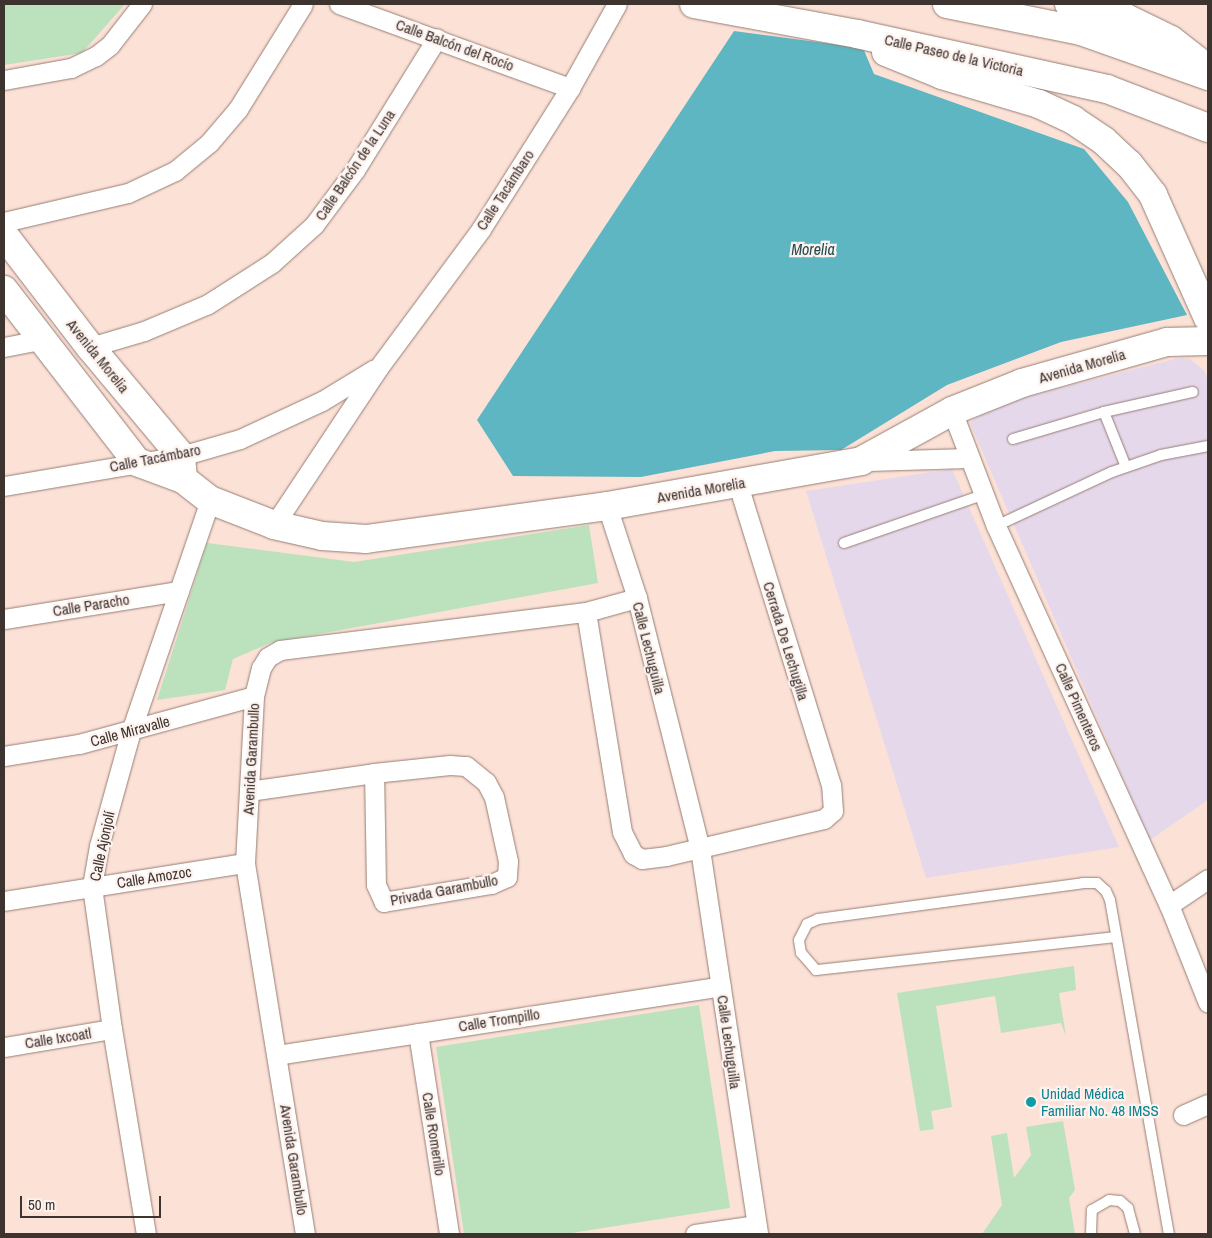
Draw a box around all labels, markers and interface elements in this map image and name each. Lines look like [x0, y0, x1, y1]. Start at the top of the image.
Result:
street label: Calle Balcón del Rocío [393, 15, 517, 75]
street label: Calle Paseo de la Victoria [883, 30, 1025, 80]
street label: Calle Balcón de la Luna [311, 106, 399, 224]
street label: Calle Tacámbaro [472, 146, 538, 234]
water label: Morelia [791, 239, 835, 259]
street label: Avenida Morelia [63, 316, 133, 396]
street label: Avenida Morelia [1037, 345, 1127, 387]
street label: Calle Tacámbaro [108, 440, 202, 476]
street label: Avenida Morelia [655, 473, 747, 507]
street label: Cerrada De Lechugilla [759, 580, 813, 702]
street label: Calle Paracho [51, 590, 131, 620]
street label: Calle Lechuguilla [629, 600, 669, 696]
street label: Calle Pimenteros [1052, 660, 1106, 754]
street label: Avenida Garambullo [239, 703, 263, 815]
street label: Calle Miravalle [88, 712, 172, 750]
street label: Calle Ajonjolí [86, 809, 118, 883]
street label: Calle Amozoc [115, 862, 193, 892]
street label: Privada Garambullo [389, 871, 499, 909]
street label: Calle Lechuguilla [714, 994, 744, 1090]
street label: Calle Trompillo [457, 1005, 541, 1035]
street label: Calle Ixcoatl [24, 1024, 92, 1052]
place label: Unidad Médica Familiar No. 48 IMSS [1041, 1084, 1159, 1119]
street label: Calle Romerillo [419, 1091, 449, 1177]
marker: Unidad Médica Familiar No. 48 IMSS [1025, 1096, 1037, 1108]
street label: Avenida Garambullo [276, 1103, 312, 1217]
scale bar [22, 1186, 164, 1218]
text: 50 m [28, 1194, 55, 1215]

